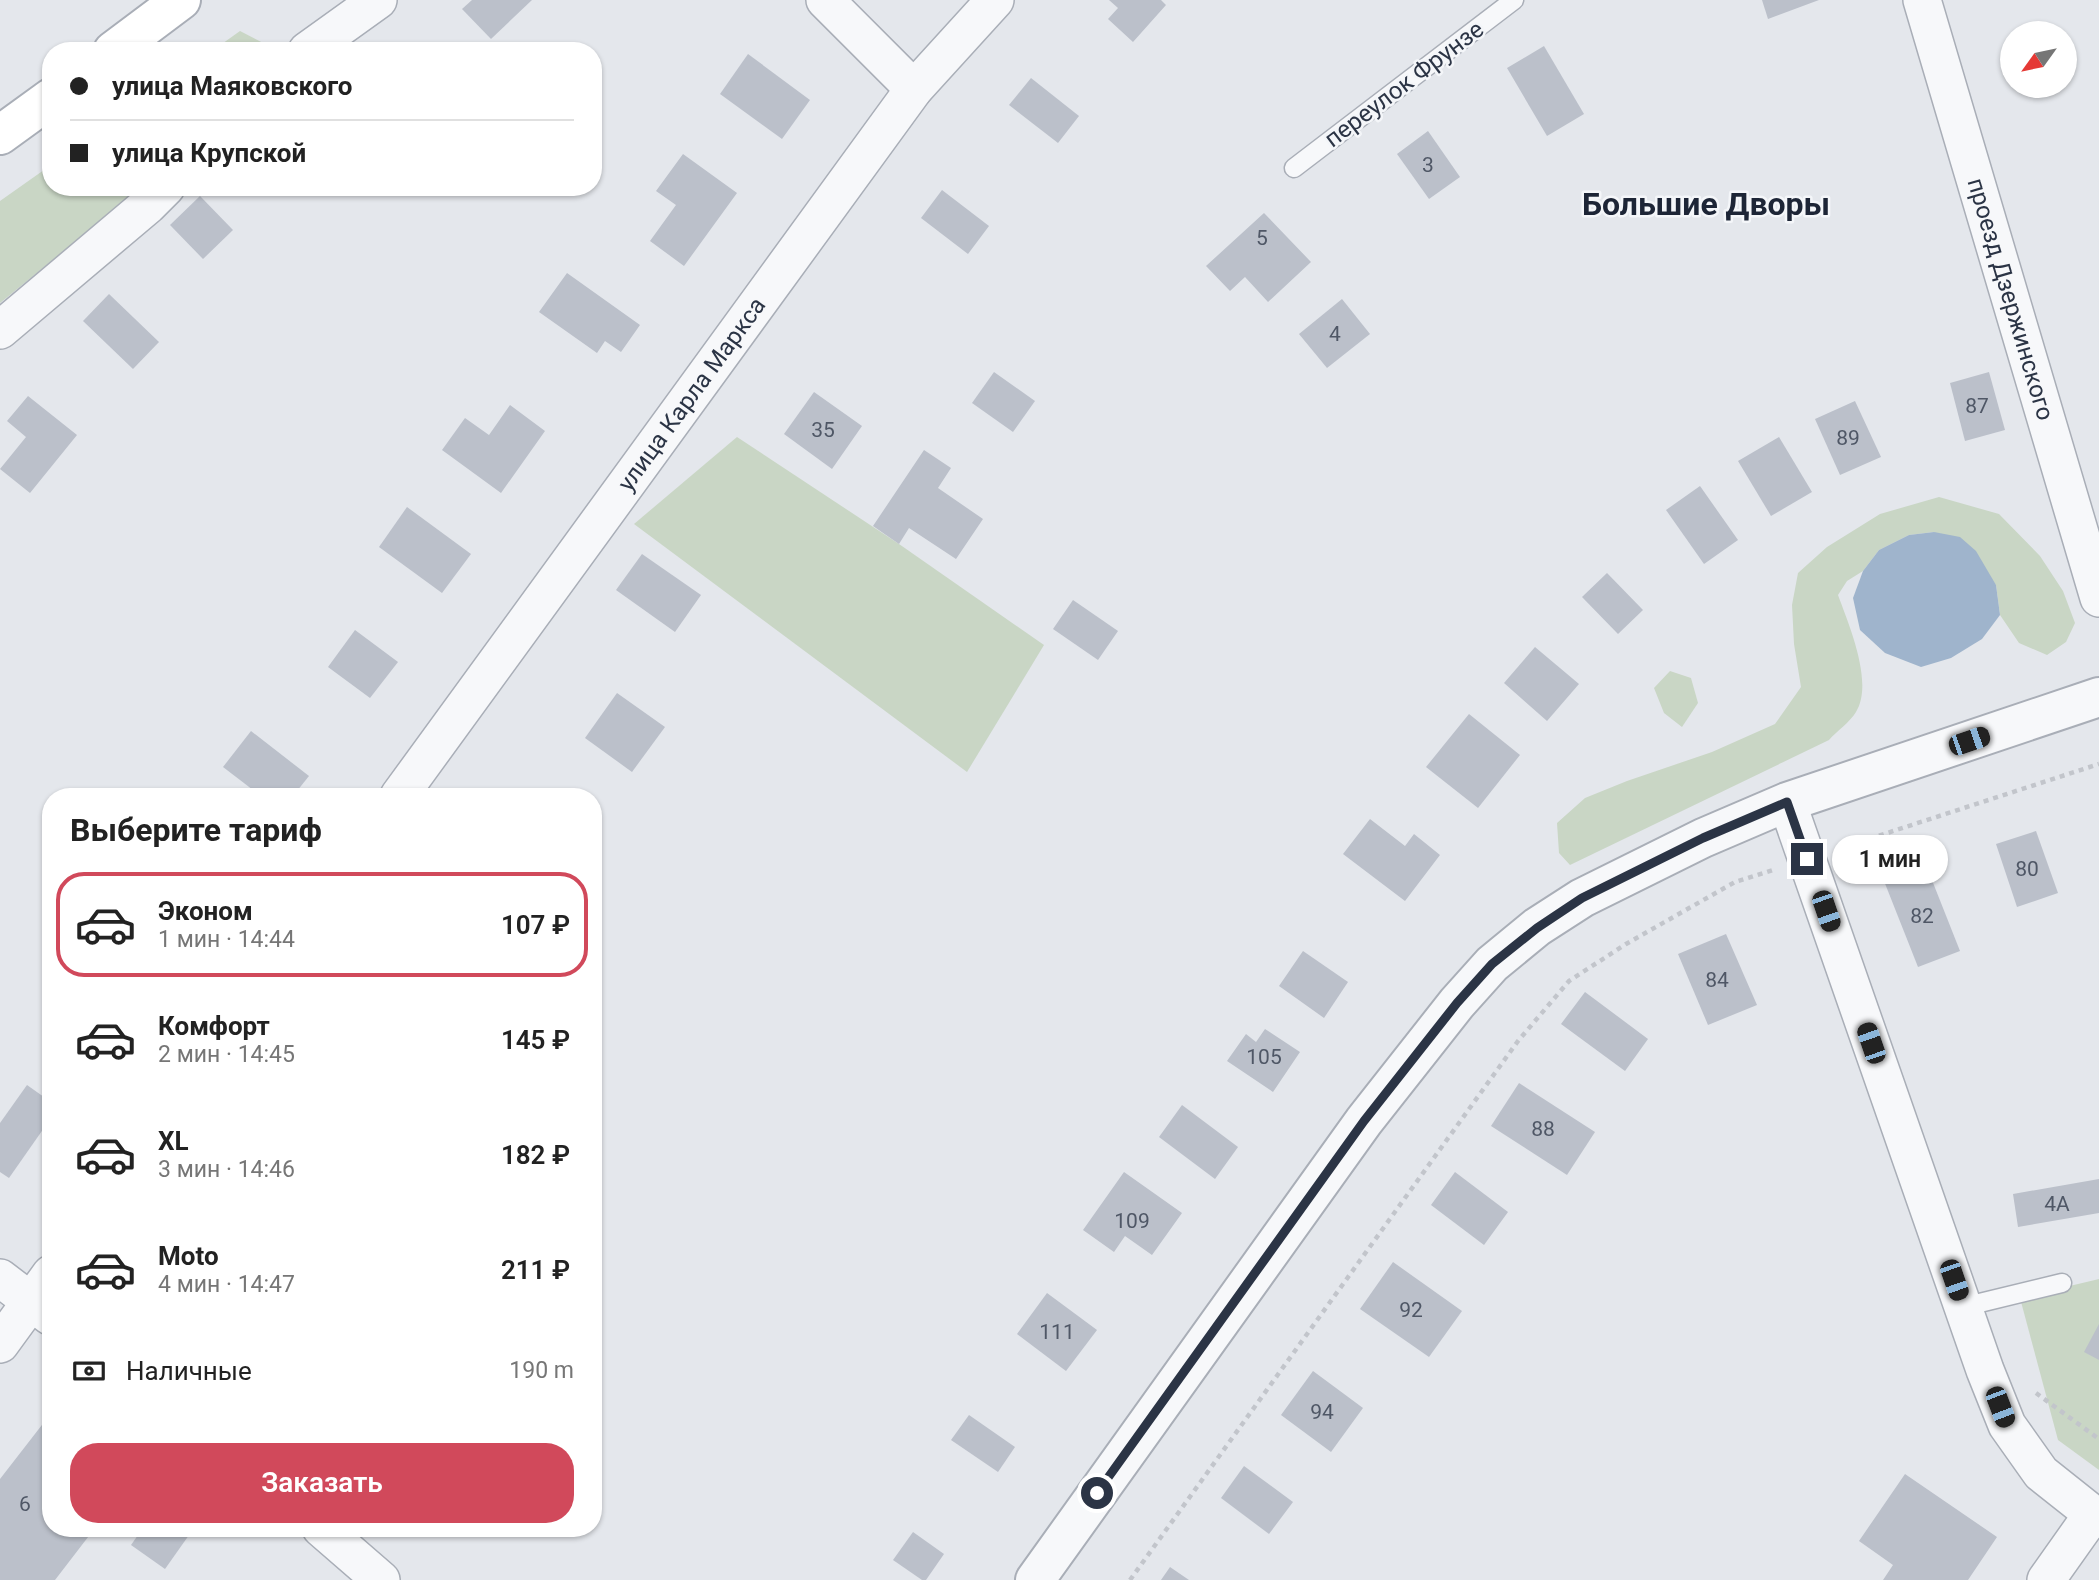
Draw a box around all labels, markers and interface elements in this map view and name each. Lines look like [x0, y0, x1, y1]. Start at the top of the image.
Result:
street label: переулок Фрунзе [1319, 15, 1489, 153]
north arrow [2000, 21, 2077, 98]
map controls [2000, 21, 2077, 98]
text: улица Маяковского [112, 71, 352, 101]
text: улица Крупской [112, 138, 306, 168]
house number: 3 [1422, 153, 1434, 177]
street label: проезд Дзержинского [1961, 175, 2060, 424]
district label: Большие Дворы [1582, 185, 1830, 223]
house number: 5 [1256, 226, 1268, 250]
street label: улица Карла Маркса [612, 292, 771, 496]
house number: 4 [1329, 322, 1341, 346]
house number: 87 [1965, 394, 1989, 418]
house number: 35 [811, 418, 835, 442]
house number: 89 [1836, 426, 1860, 450]
car [1946, 724, 1993, 758]
text: Выберите тариф [70, 811, 322, 849]
callout: 1 мин [1832, 834, 1947, 884]
route end [1791, 843, 1823, 875]
text: 1 мин [1859, 846, 1921, 873]
house number: 80 [2015, 857, 2039, 881]
car [1810, 888, 1843, 934]
icon: car [74, 893, 137, 956]
text: Эконом [158, 896, 253, 926]
house number: 82 [1910, 904, 1934, 928]
text: 107 ₽ [501, 910, 570, 940]
text: 1 мин · 14:44 [158, 926, 295, 953]
house number: 84 [1705, 968, 1729, 992]
icon: car [74, 1008, 137, 1071]
text: Комфорт [158, 1011, 270, 1041]
car [1855, 1020, 1888, 1066]
text: 145 ₽ [501, 1025, 570, 1055]
text: 2 мин · 14:45 [158, 1041, 295, 1068]
house number: 105 [1246, 1045, 1282, 1069]
house number: 88 [1531, 1117, 1555, 1141]
icon: car [74, 1123, 137, 1186]
text: XL [158, 1126, 189, 1156]
text: 182 ₽ [501, 1140, 570, 1170]
text: 3 мин · 14:46 [158, 1156, 295, 1183]
house number: 4А [2044, 1192, 2070, 1216]
house number: 109 [1114, 1209, 1150, 1233]
icon: car [74, 1238, 137, 1301]
text: Moto [158, 1241, 219, 1271]
text: 211 ₽ [501, 1255, 570, 1285]
car [1938, 1257, 1971, 1303]
text: 4 мин · 14:47 [158, 1271, 295, 1298]
house number: 92 [1399, 1298, 1423, 1322]
house number: 111 [1039, 1320, 1075, 1344]
icon: cash [70, 1352, 108, 1390]
text: Наличные [126, 1356, 252, 1386]
text: 190 m [509, 1357, 574, 1384]
car [1983, 1384, 2018, 1430]
house number: 94 [1310, 1400, 1334, 1424]
button: Заказать [70, 1443, 574, 1523]
route start [1081, 1477, 1113, 1509]
house number: 6 [19, 1492, 31, 1516]

